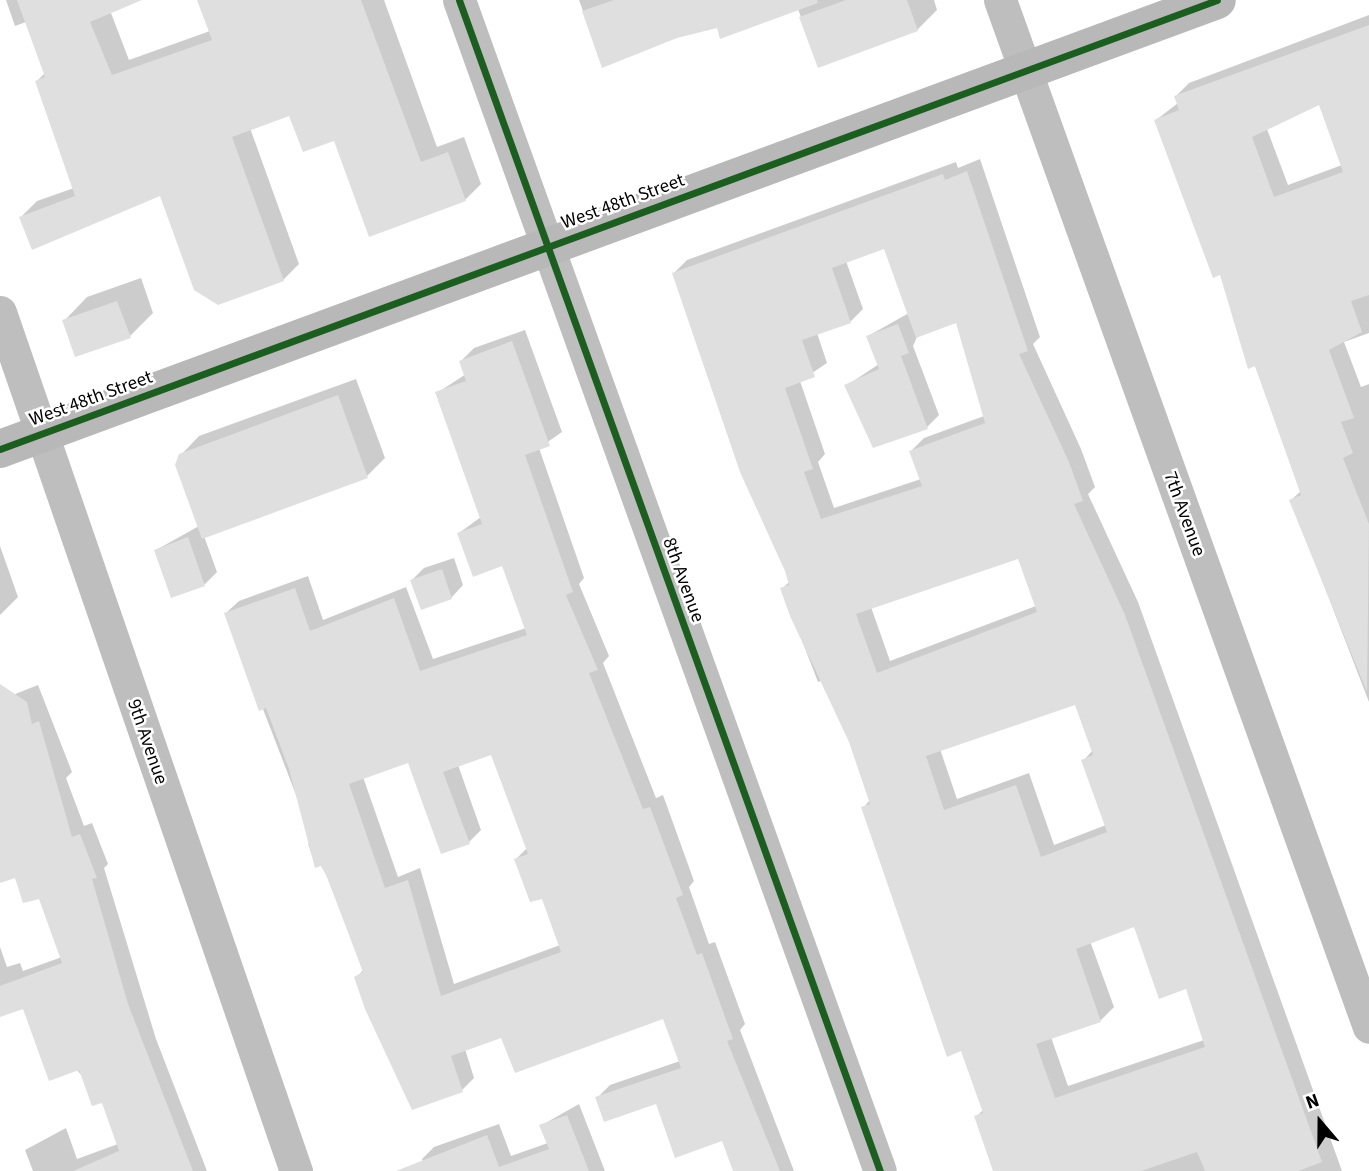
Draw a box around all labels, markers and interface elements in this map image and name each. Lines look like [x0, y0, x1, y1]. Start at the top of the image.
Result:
street label: West 48th Street [558, 169, 688, 235]
street label: West 48th Street [26, 366, 156, 432]
street label: 7th Avenue [1158, 468, 1210, 560]
street label: 8th Avenue [657, 534, 709, 626]
street label: 9th Avenue [122, 696, 172, 788]
north arrow [1285, 1087, 1355, 1157]
text: N [1302, 1087, 1323, 1117]

